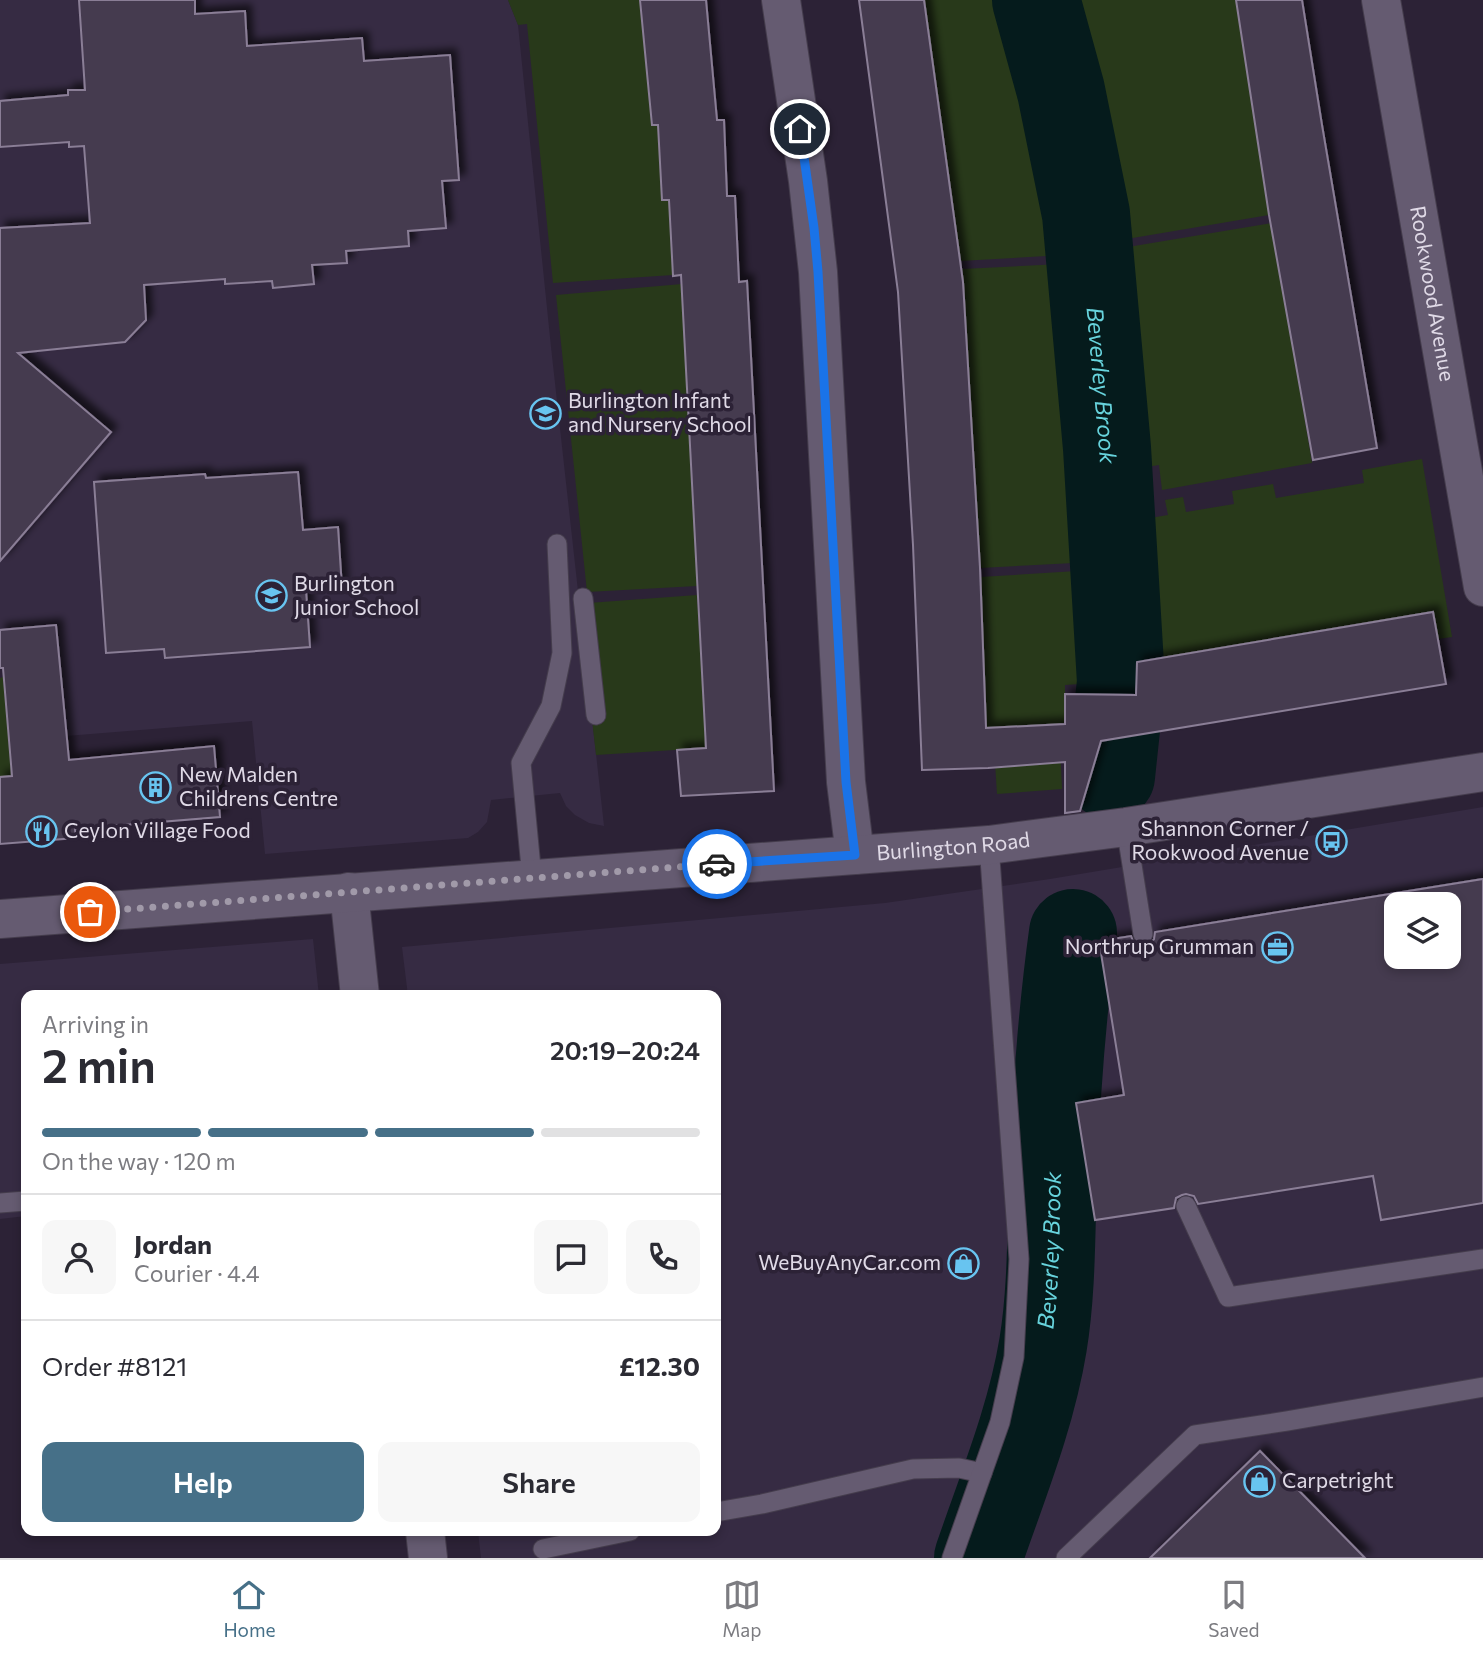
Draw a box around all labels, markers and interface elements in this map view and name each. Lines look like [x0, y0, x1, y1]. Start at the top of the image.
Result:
pin [770, 99, 830, 159]
icon: home [781, 110, 819, 148]
street label: Rookwood Avenue [1406, 204, 1461, 383]
water label: Beverley Brook [1081, 306, 1123, 465]
place label: Burlington Infant and Nursery School [568, 387, 752, 436]
school or university icon: Burlington Infant and Nursery School [528, 396, 562, 430]
place label: Burlington Junior School [294, 570, 419, 619]
school or university icon: Burlington Junior School [254, 579, 288, 613]
place label: New Malden Childrens Centre [179, 761, 338, 810]
building icon: New Malden Childrens Centre [139, 770, 173, 804]
restaurant icon: Ceylon Village Food [24, 814, 58, 848]
place label: Shannon Corner / Rookwood Avenue [1131, 815, 1309, 864]
place label: Ceylon Village Food [64, 817, 251, 842]
bus stop icon: Shannon Corner / Rookwood Avenue [1315, 824, 1349, 858]
street label: Burlington Road [875, 826, 1031, 864]
courier [682, 829, 752, 899]
icon: car [698, 845, 736, 883]
pin [60, 882, 120, 942]
map controls [1384, 892, 1461, 969]
button: layers [1384, 892, 1461, 969]
icon: bag [71, 893, 109, 931]
office icon: Northrup Grumman [1260, 930, 1294, 964]
place label: Northrup Grumman [1065, 933, 1254, 958]
text: Arriving in [42, 1010, 149, 1038]
text: 20:19–20:24 [550, 1034, 700, 1065]
text: 2 min [42, 1036, 156, 1092]
text: On the way · 120 m [42, 1147, 236, 1175]
water label: Beverley Brook [1031, 1171, 1066, 1330]
button: person [42, 1220, 116, 1294]
button: chat [534, 1220, 608, 1294]
button: phone [626, 1220, 700, 1294]
text: Jordan [134, 1228, 212, 1259]
shop icon: WeBuyAnyCar.com [947, 1246, 981, 1280]
place label: WeBuyAnyCar.com [758, 1249, 941, 1274]
text: Courier · 4.4 [134, 1259, 260, 1287]
text: Order #8121 [42, 1350, 187, 1381]
text: £12.30 [619, 1350, 700, 1381]
button: Help [42, 1442, 364, 1522]
button: Share [378, 1442, 700, 1522]
shop icon: Carpetright [1242, 1464, 1276, 1498]
place label: Carpetright [1282, 1467, 1394, 1492]
tab: Home [223, 1576, 276, 1641]
tab: Map [722, 1576, 762, 1641]
tab: Saved [1208, 1576, 1260, 1641]

